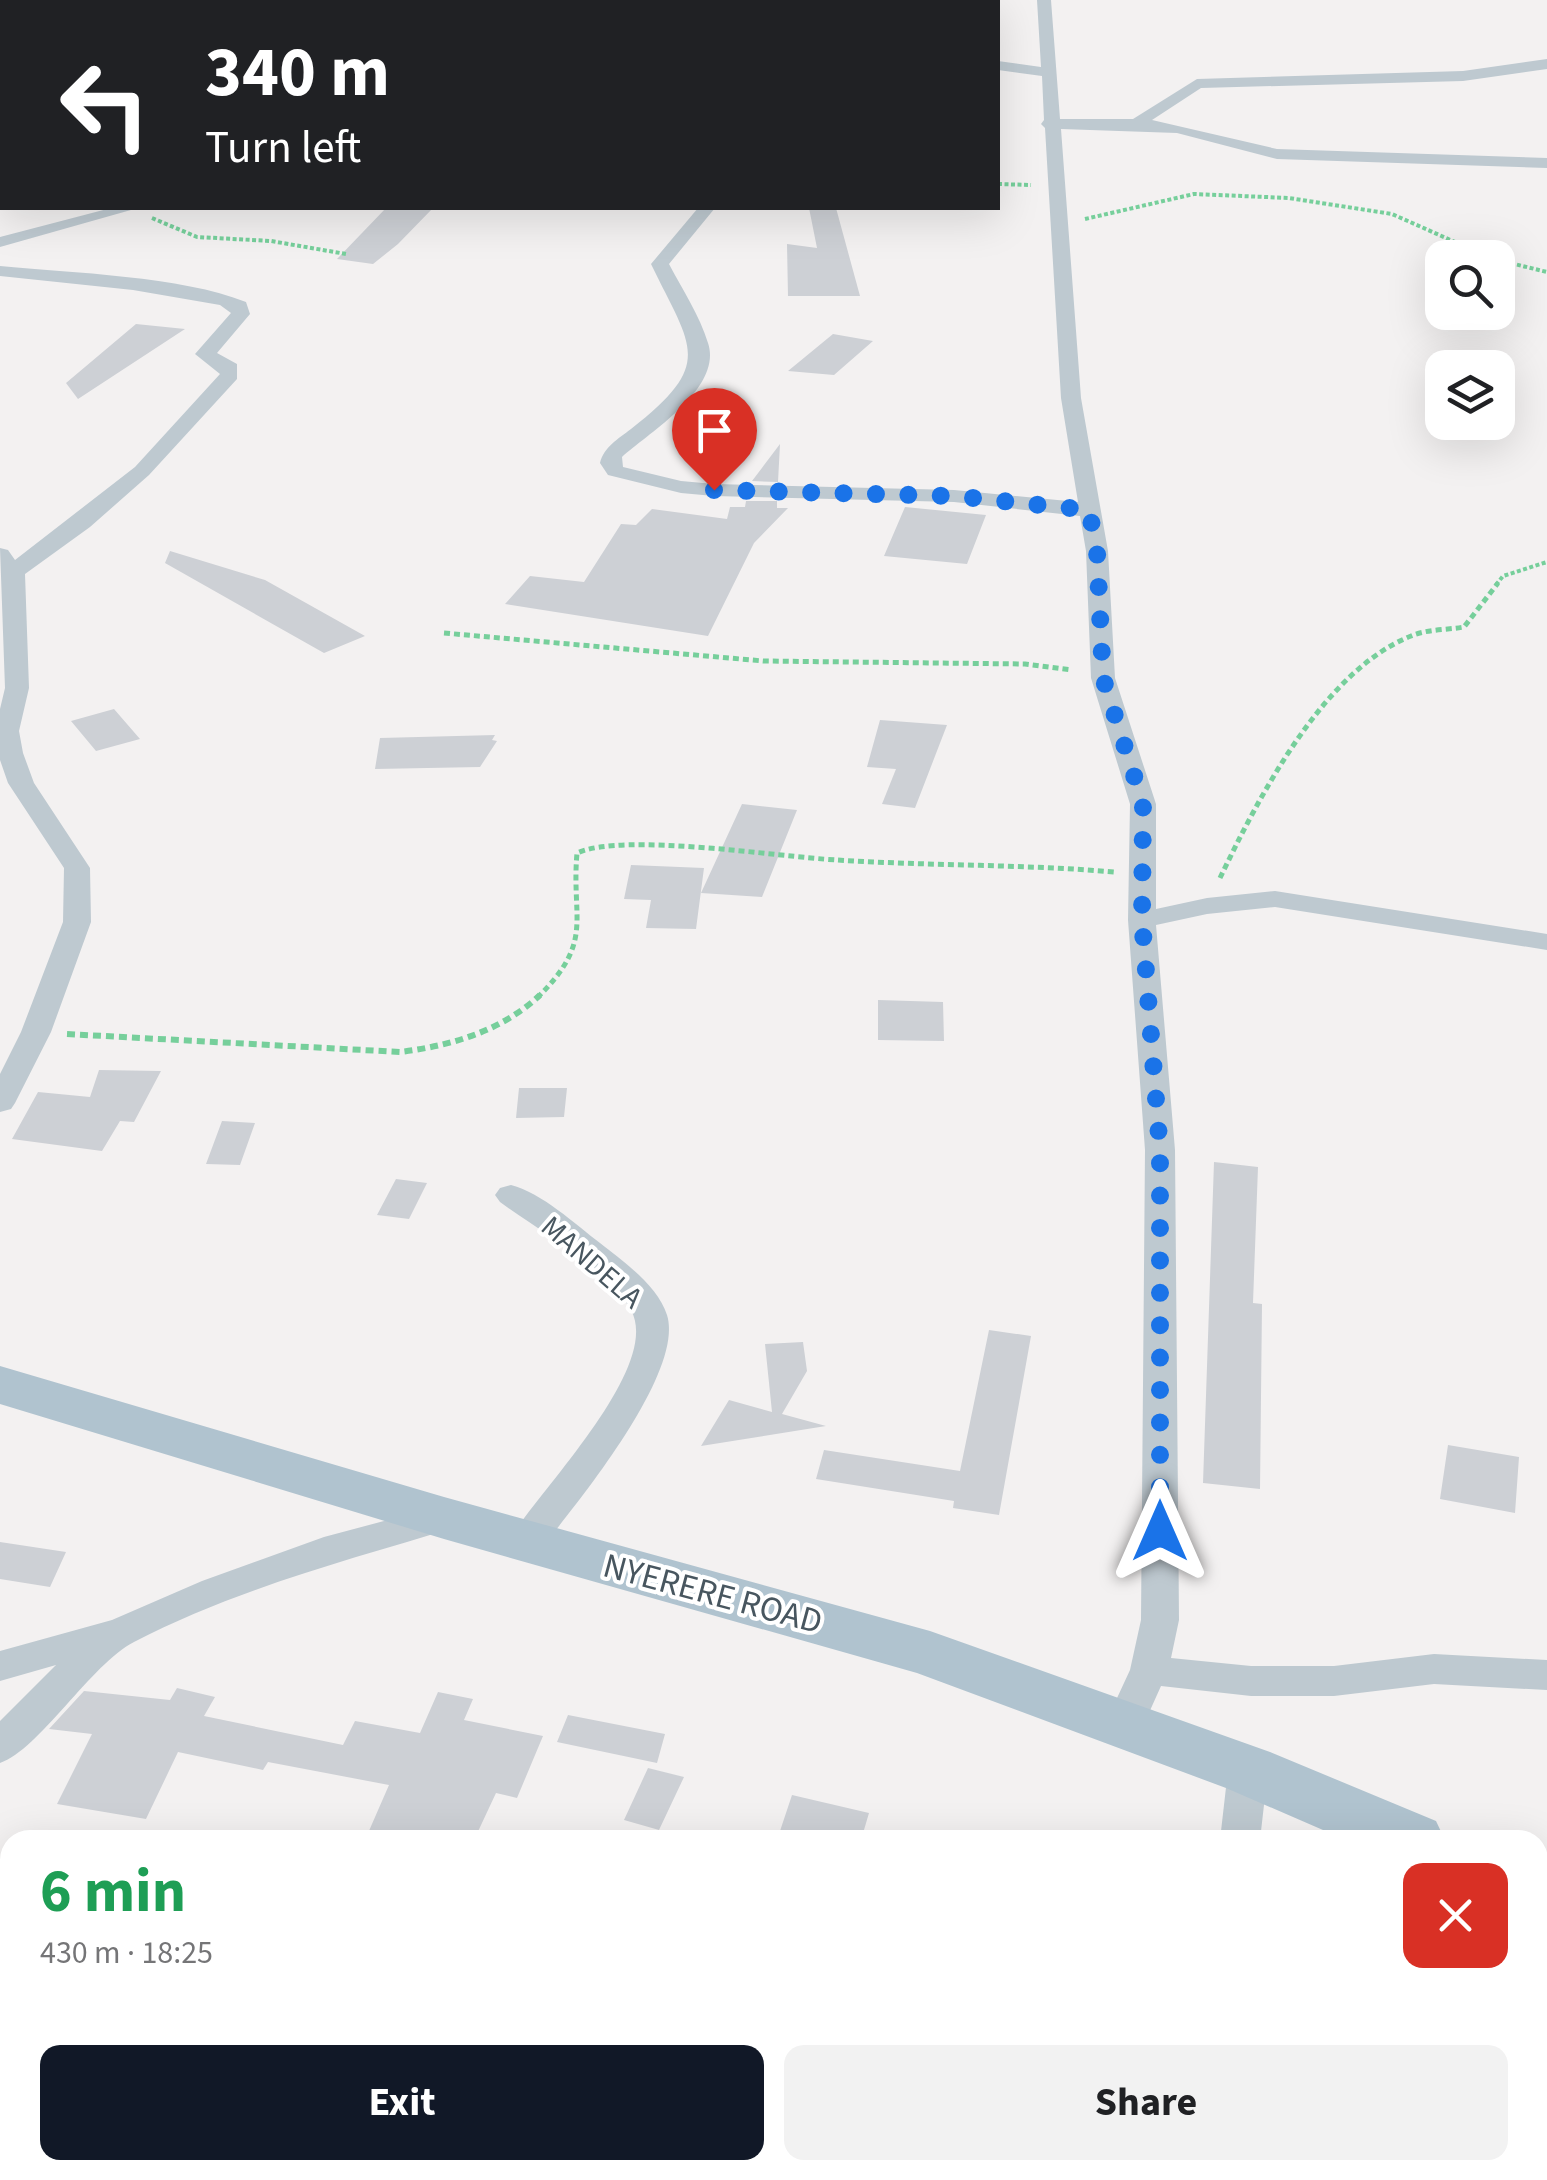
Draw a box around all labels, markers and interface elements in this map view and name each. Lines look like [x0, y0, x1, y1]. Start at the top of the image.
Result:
text: 340 m [205, 23, 390, 123]
icon: left [40, 40, 170, 170]
text: Turn left [205, 116, 361, 180]
map controls [1425, 240, 1515, 440]
button: search [1425, 240, 1515, 330]
button: layers [1425, 350, 1515, 440]
pin [672, 388, 757, 491]
icon: arrive [687, 403, 742, 458]
street label: MANDELA [531, 1206, 653, 1319]
position arrow [1108, 1479, 1212, 1583]
street label: NYERERE ROAD [598, 1541, 828, 1647]
text: 6 min [40, 1850, 186, 1935]
button: close [1403, 1863, 1508, 1968]
text: 430 m · 18:25 [40, 1930, 213, 1976]
button: Exit [40, 2045, 764, 2160]
button: Share [784, 2045, 1508, 2160]

